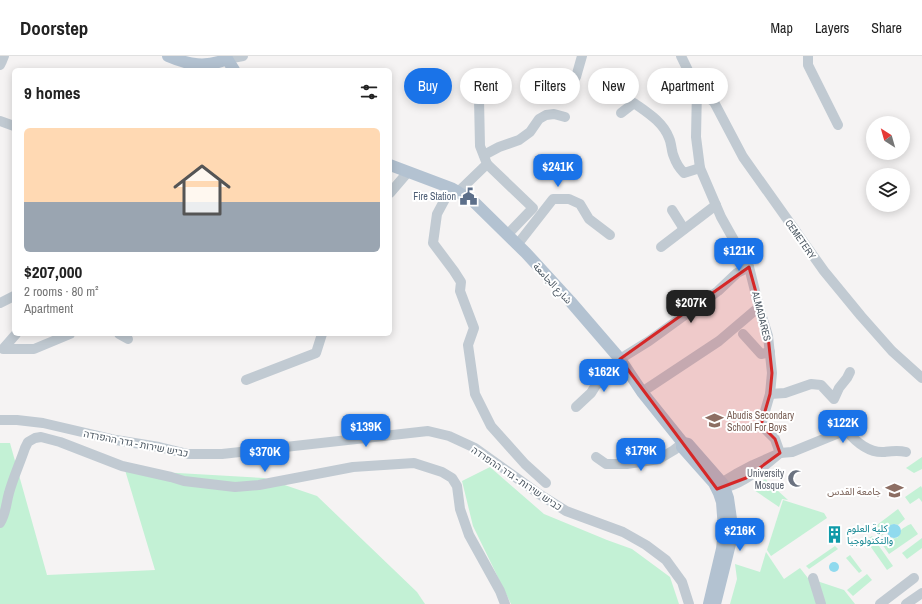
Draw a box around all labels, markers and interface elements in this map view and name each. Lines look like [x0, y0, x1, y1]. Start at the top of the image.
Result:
text: Doorstep [20, 15, 88, 41]
text: Map [771, 19, 793, 37]
text: Layers [815, 19, 849, 37]
text: Share [871, 19, 902, 37]
chip: Buy [404, 68, 452, 104]
chip: Rent [460, 68, 512, 104]
chip: Filters [520, 68, 580, 104]
chip: New [588, 68, 639, 104]
chip: Apartment [647, 68, 728, 104]
text: 9 homes [24, 81, 81, 104]
icon: filters [358, 81, 380, 103]
north arrow [866, 116, 910, 160]
map controls [866, 116, 910, 212]
icon: home [166, 154, 238, 226]
pin: $241K [530, 154, 586, 188]
text: $241K [542, 158, 574, 175]
button: layers [866, 168, 910, 212]
public building icon: Fire Station [459, 186, 479, 206]
place label: Fire Station [413, 190, 456, 203]
street label: CEMETERY [782, 217, 819, 262]
pin: $121K [711, 238, 767, 272]
text: $121K [723, 242, 755, 259]
text: $207,000 [24, 260, 82, 283]
street label: شارع الجامعة [530, 260, 575, 307]
text: 2 rooms · 80 m² [24, 283, 99, 300]
street label: ALMADARES [749, 289, 774, 343]
pin: $207K [663, 290, 719, 324]
text: $207K [675, 294, 707, 311]
text: Apartment [24, 300, 73, 317]
pin: $162K [576, 359, 632, 393]
text: $162K [588, 363, 620, 380]
place label: Abudis Secondary School For Boys [726, 409, 795, 434]
pin: $122K [815, 410, 871, 444]
school or university icon: Abudis Secondary School For Boys [704, 411, 724, 431]
pin: $139K [338, 414, 394, 448]
text: $122K [827, 414, 859, 431]
text: $139K [350, 418, 382, 435]
street label: כביש שירות - גדר ההפרדה [82, 427, 189, 460]
pin: $179K [613, 438, 669, 472]
pin: $370K [237, 439, 293, 473]
text: $179K [625, 442, 657, 459]
text: $370K [249, 443, 281, 460]
street label: כביש שירות - גדר ההפרדה [469, 443, 565, 514]
place label: University Mosque [747, 467, 785, 492]
mosque icon: University Mosque [787, 469, 807, 489]
school or university icon: جامعة القدس [884, 481, 904, 501]
place label: جامعة القدس [827, 485, 881, 498]
pin: $216K [712, 518, 768, 552]
text: $216K [724, 522, 756, 539]
place label: كلية العلوم والتكنولوجيا [847, 522, 893, 547]
building icon: كلية العلوم والتكنولوجيا [824, 524, 844, 544]

